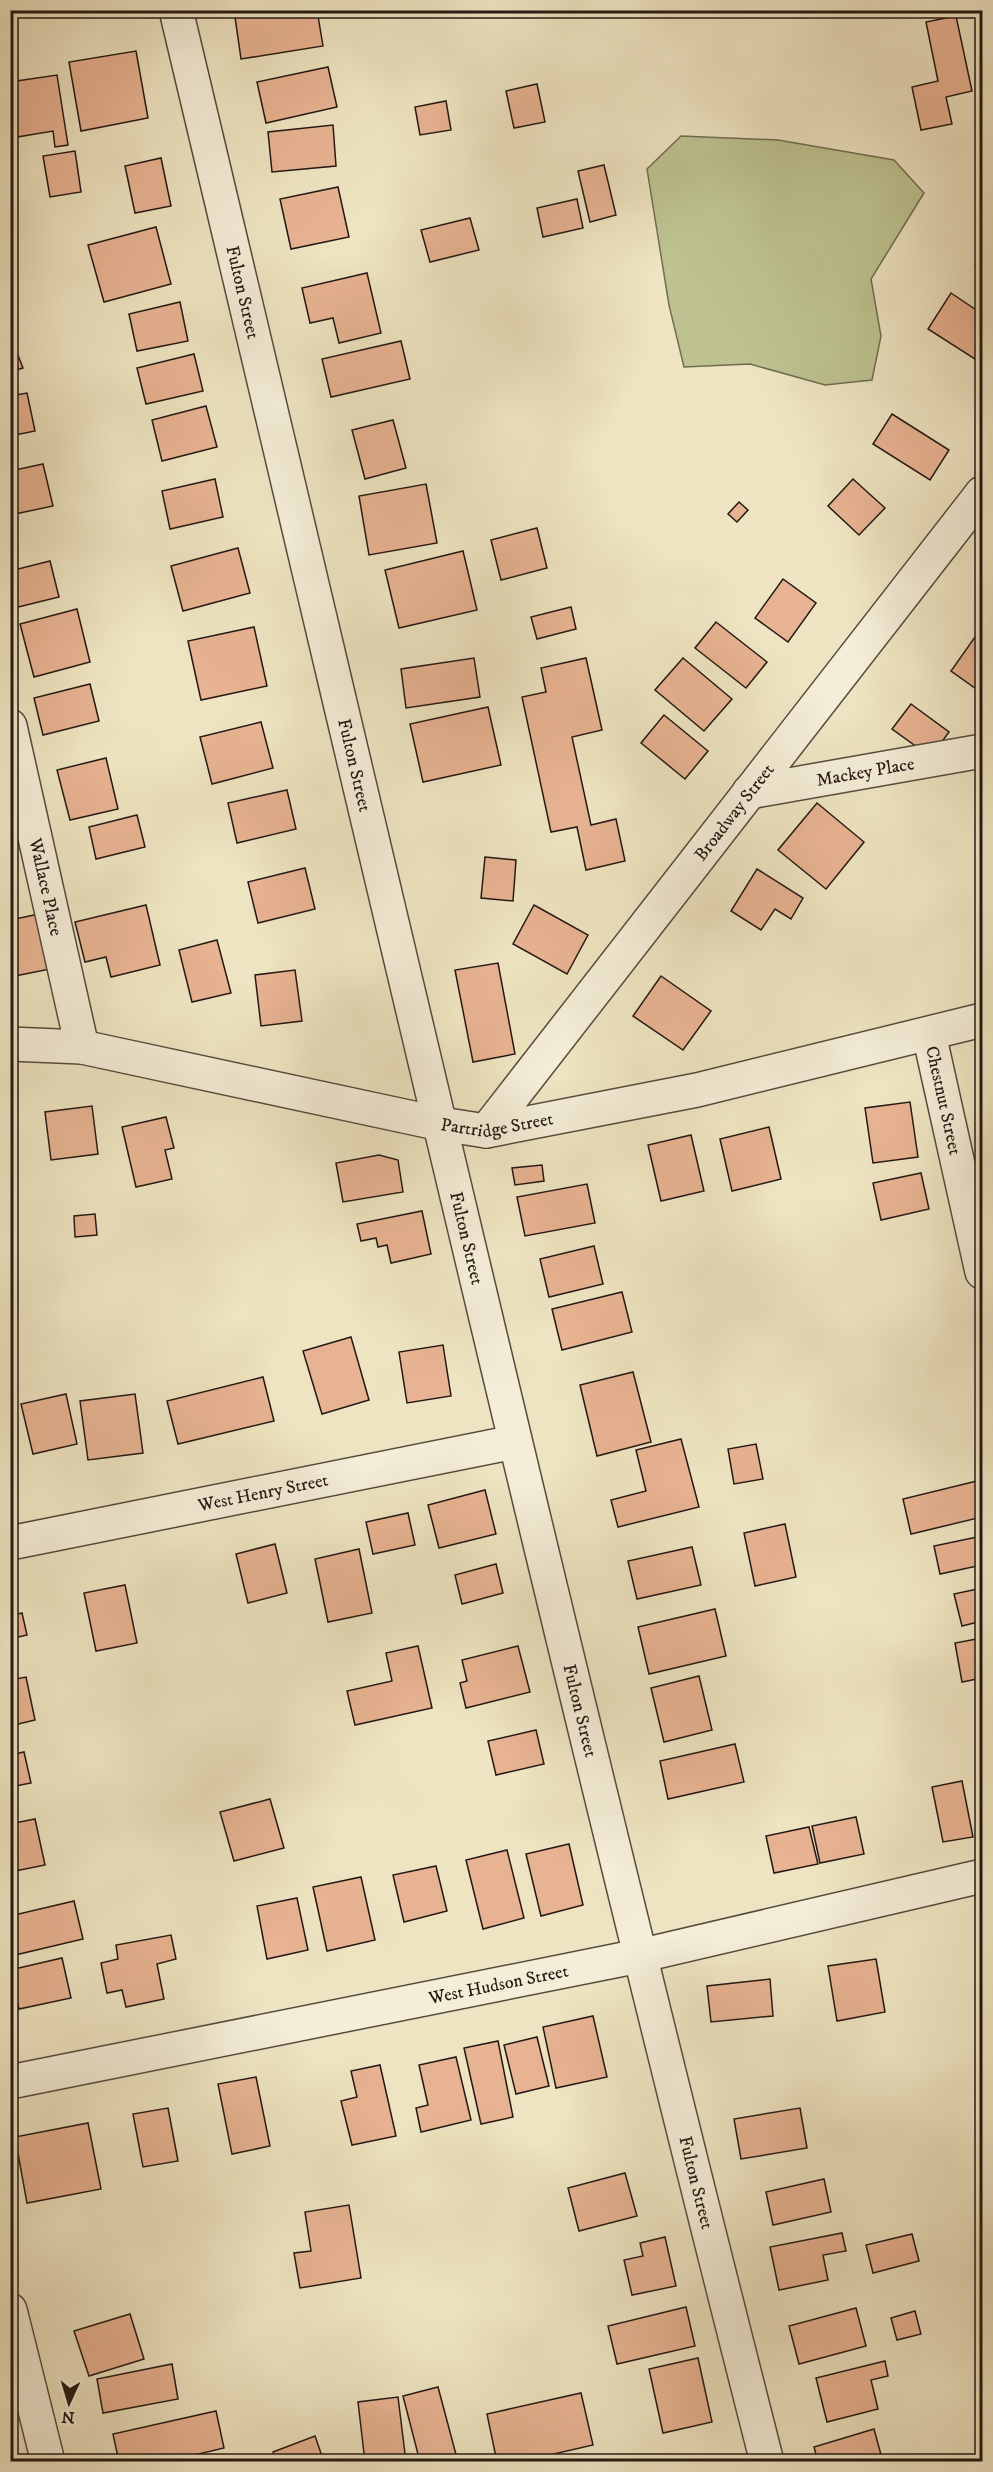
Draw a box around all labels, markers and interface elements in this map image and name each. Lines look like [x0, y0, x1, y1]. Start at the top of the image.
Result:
street label: Fulton Street [220, 244, 264, 341]
street label: Fulton Street [332, 717, 375, 814]
street label: Mackey Place [815, 753, 916, 792]
street label: Broadway Street [690, 759, 780, 866]
street label: Wallace Place [23, 835, 67, 938]
street label: Chestnut Street [920, 1044, 966, 1157]
street label: Partridge Street [439, 1108, 555, 1143]
street label: Fulton Street [444, 1190, 488, 1287]
street label: West Henry Street [195, 1469, 330, 1517]
street label: Fulton Street [557, 1662, 601, 1760]
street label: West Hudson Street [426, 1960, 570, 2010]
street label: Fulton Street [673, 2134, 718, 2232]
north arrow [39, 2373, 99, 2433]
text: N [61, 2407, 75, 2427]

